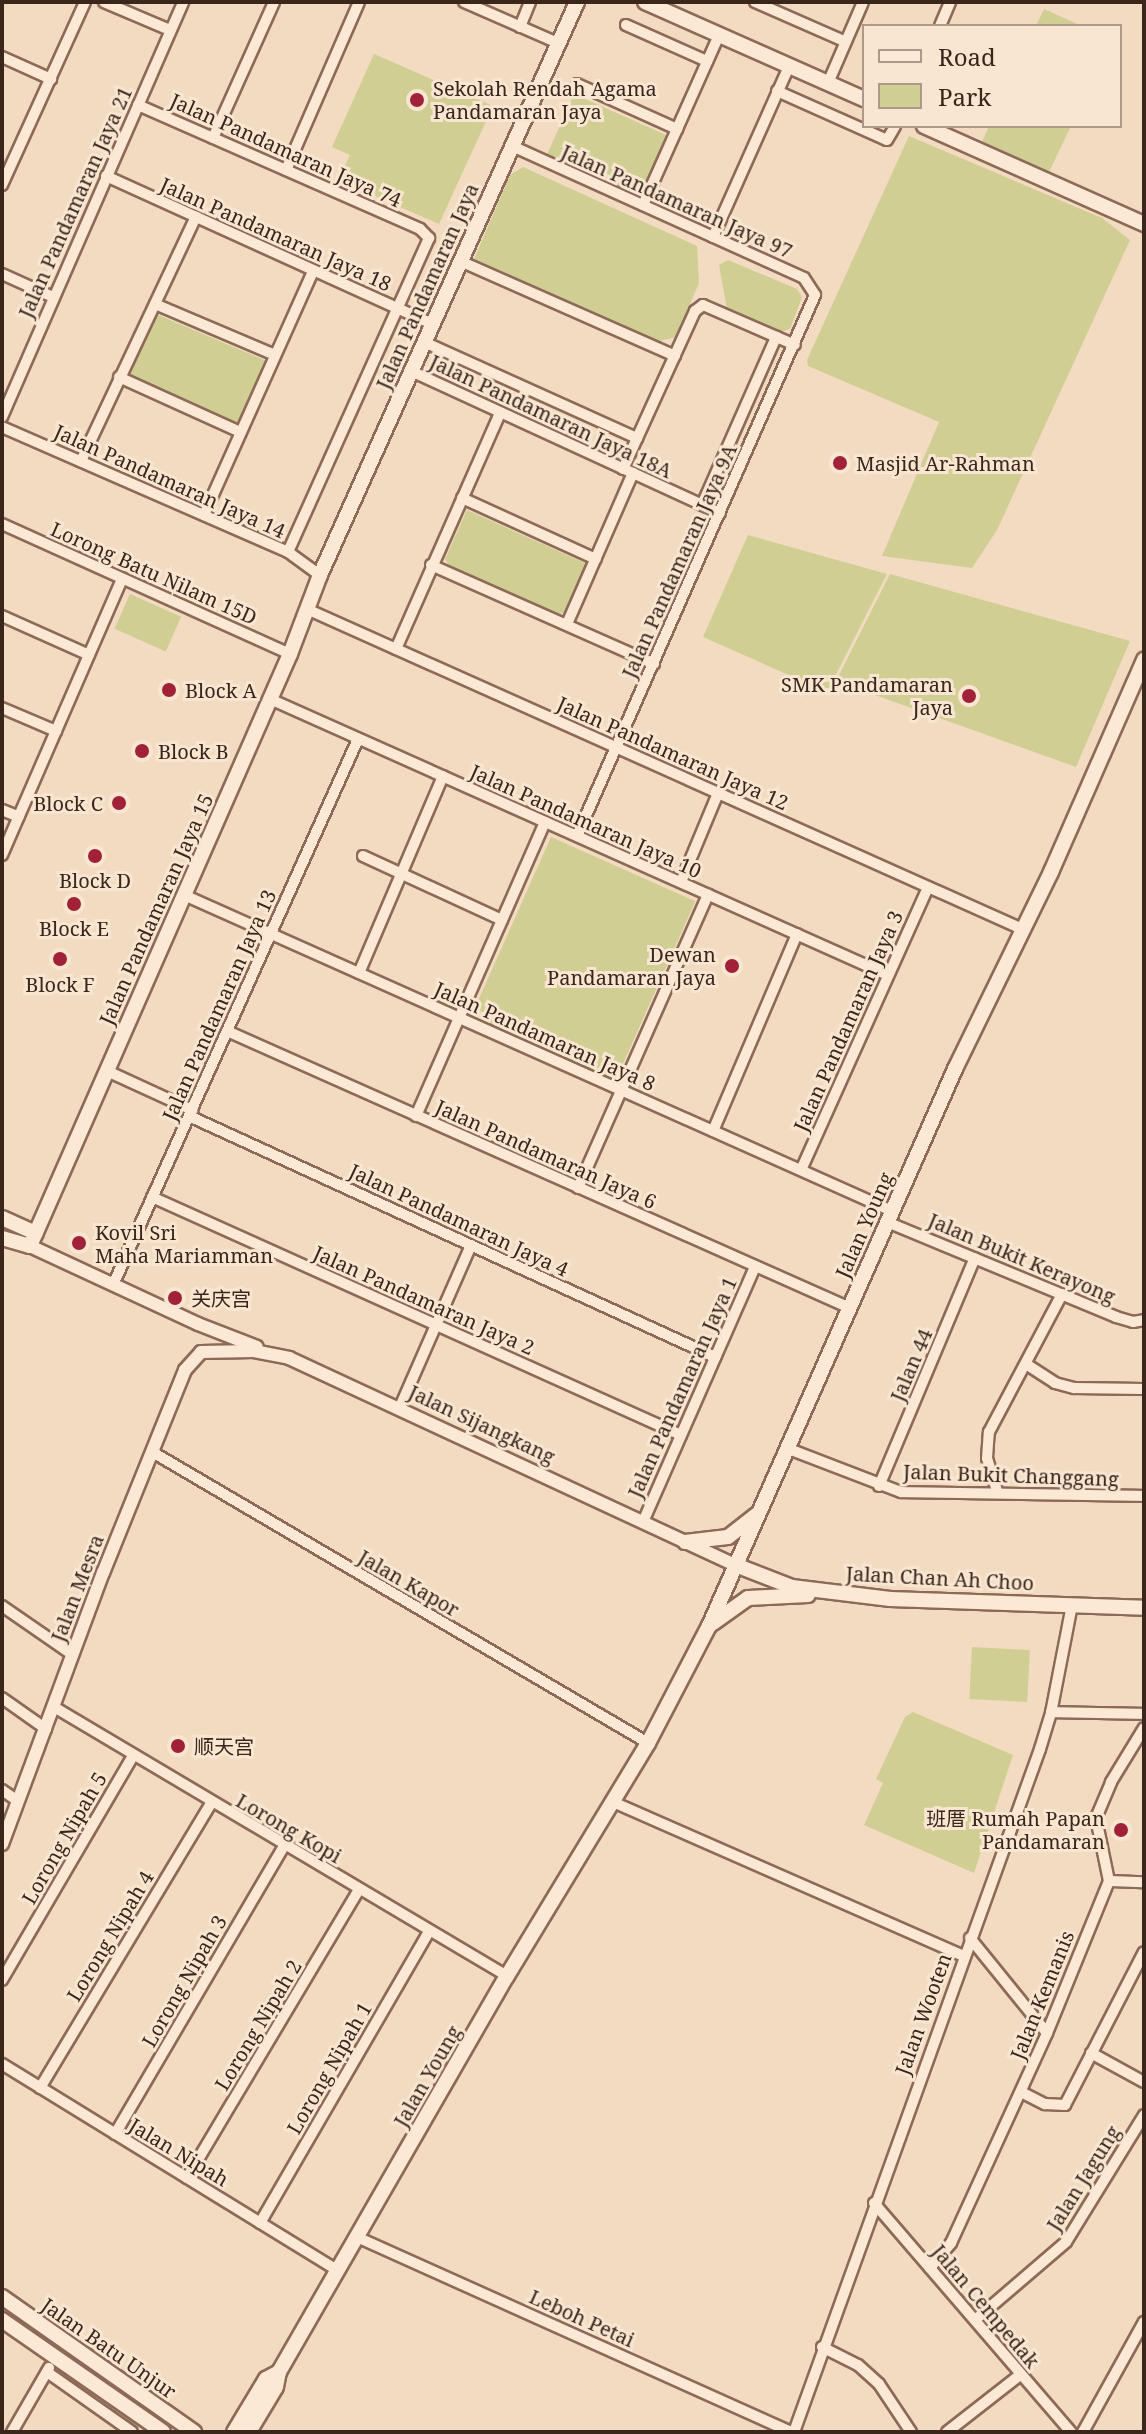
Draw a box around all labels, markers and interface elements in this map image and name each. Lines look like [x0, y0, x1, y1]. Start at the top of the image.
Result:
legend [862, 24, 1122, 128]
text: Road [938, 40, 996, 73]
place label: Sekolah Rendah Agama Pandamaran Jaya [433, 76, 657, 123]
text: Park [938, 80, 991, 113]
street label: Jalan Pandamaran Jaya 21 [13, 83, 137, 321]
street label: Jalan Pandamaran Jaya 74 [167, 88, 405, 212]
marker: Sekolah Rendah Agama Pandamaran Jaya [408, 91, 426, 109]
street label: Jalan Pandamaran Jaya 97 [558, 139, 796, 263]
street label: Jalan Pandamaran Jaya 18 [157, 172, 395, 296]
street label: Jalan Pandamaran Jaya [371, 179, 483, 393]
street label: Jalan Pandamaran Jaya 18A [426, 349, 676, 483]
street label: Jalan Pandamaran Jaya 14 [51, 419, 289, 543]
street label: Jalan Pandamaran Jaya 9A [617, 440, 741, 682]
place label: Masjid Ar-Rahman [856, 451, 1035, 475]
marker: Masjid Ar-Rahman [831, 454, 849, 472]
street label: Lorong Batu Nilam 15D [47, 517, 261, 629]
place label: SMK Pandamaran Jaya [781, 672, 953, 719]
place label: Block A [185, 678, 257, 702]
marker: Block A [160, 681, 178, 699]
marker: SMK Pandamaran Jaya [960, 687, 978, 705]
street label: Jalan Pandamaran Jaya 12 [554, 691, 792, 815]
place label: Block B [158, 739, 229, 763]
marker: Block B [133, 742, 151, 760]
street label: Jalan Pandamaran Jaya 10 [467, 759, 705, 883]
street label: Jalan Pandamaran Jaya 15 [94, 790, 218, 1028]
place label: Block C [33, 791, 103, 815]
marker: Block C [110, 794, 128, 812]
marker: Block D [86, 847, 104, 865]
place label: Block D [59, 868, 131, 892]
street label: Jalan Pandamaran Jaya 13 [157, 886, 281, 1124]
marker: Block E [65, 895, 83, 913]
street label: Jalan Pandamaran Jaya 3 [788, 907, 908, 1135]
place label: Block E [39, 916, 109, 940]
place label: Dewan Pandamaran Jaya [547, 942, 716, 989]
marker: Block F [51, 950, 69, 968]
marker: Dewan Pandamaran Jaya [723, 957, 741, 975]
place label: Block F [25, 972, 95, 996]
street label: Jalan Pandamaran Jaya 8 [431, 976, 659, 1096]
street label: Jalan Pandamaran Jaya 6 [432, 1094, 660, 1214]
street label: Jalan Pandamaran Jaya 4 [346, 1159, 572, 1281]
street label: Jalan Young [830, 1169, 898, 1281]
street label: Jalan Bukit Kerayong [925, 1208, 1119, 1308]
place label: Kovil Sri Maha Mariamman [95, 1220, 273, 1267]
marker: Kovil Sri Maha Mariamman [70, 1234, 88, 1252]
street label: Jalan Pandamaran Jaya 2 [310, 1240, 538, 1360]
street label: Jalan Pandamaran Jaya 1 [622, 1273, 742, 1501]
place label: 关庆宫 [191, 1286, 251, 1310]
marker: 关庆宫 [166, 1289, 184, 1307]
street label: Jalan 44 [885, 1325, 937, 1405]
street label: Jalan Sijangkang [405, 1380, 559, 1468]
street label: Jalan Bukit Changgang [903, 1459, 1119, 1491]
street label: Jalan Mesra [46, 1531, 108, 1645]
street label: Jalan Kapor [354, 1544, 464, 1622]
street label: Jalan Chan Ah Choo [845, 1561, 1035, 1595]
place label: 顺天宫 [194, 1734, 254, 1758]
marker: 顺天宫 [169, 1737, 187, 1755]
street label: Lorong Nipah 5 [17, 1768, 111, 1908]
street label: Lorong Kopi [232, 1788, 346, 1868]
place label: 班厝 Rumah Papan Pandamaran [926, 1806, 1105, 1853]
marker: 班厝 Rumah Papan Pandamaran [1112, 1821, 1130, 1839]
street label: Lorong Nipah 4 [62, 1866, 158, 2006]
street label: Lorong Nipah 3 [137, 1911, 231, 2051]
street label: Jalan Kemanis [1005, 1927, 1079, 2063]
street label: Jalan Wooten [890, 1950, 956, 2078]
street label: Lorong Nipah 2 [210, 1955, 306, 2095]
street label: Lorong Nipah 1 [282, 1998, 376, 2138]
street label: Jalan Young [388, 2021, 466, 2131]
street label: Jalan Nipah [125, 2113, 233, 2191]
street label: Jalan Jagung [1041, 2121, 1125, 2235]
street label: Jalan Cempedak [927, 2239, 1045, 2373]
street label: Leboh Petai [526, 2284, 638, 2352]
street label: Jalan Batu Unjur [37, 2293, 181, 2403]

